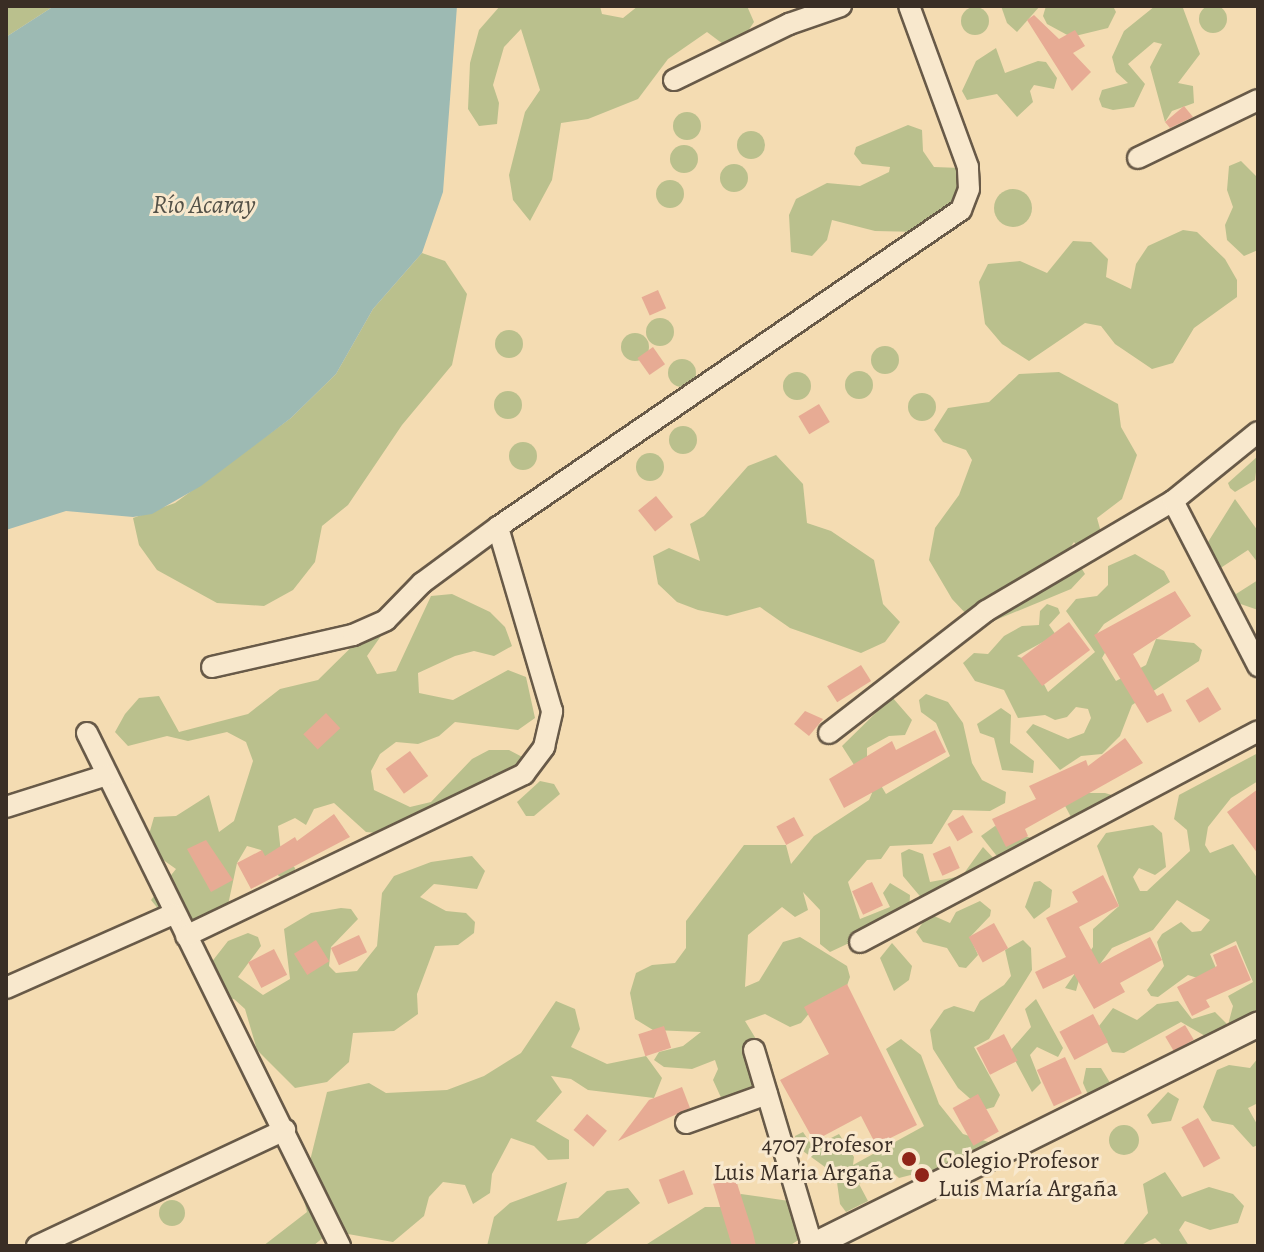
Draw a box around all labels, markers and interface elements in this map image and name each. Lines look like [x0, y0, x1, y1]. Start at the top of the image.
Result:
water label: Río Acaray [152, 189, 256, 221]
place label: 4707 Profesor Luis Maria Argaña [713, 1131, 893, 1187]
place label: Colegio Profesor Luis María Argaña [938, 1147, 1118, 1203]
marker: 4707 Profesor Luis Maria Argaña [900, 1150, 918, 1168]
marker: Colegio Profesor Luis María Argaña [913, 1166, 931, 1184]

